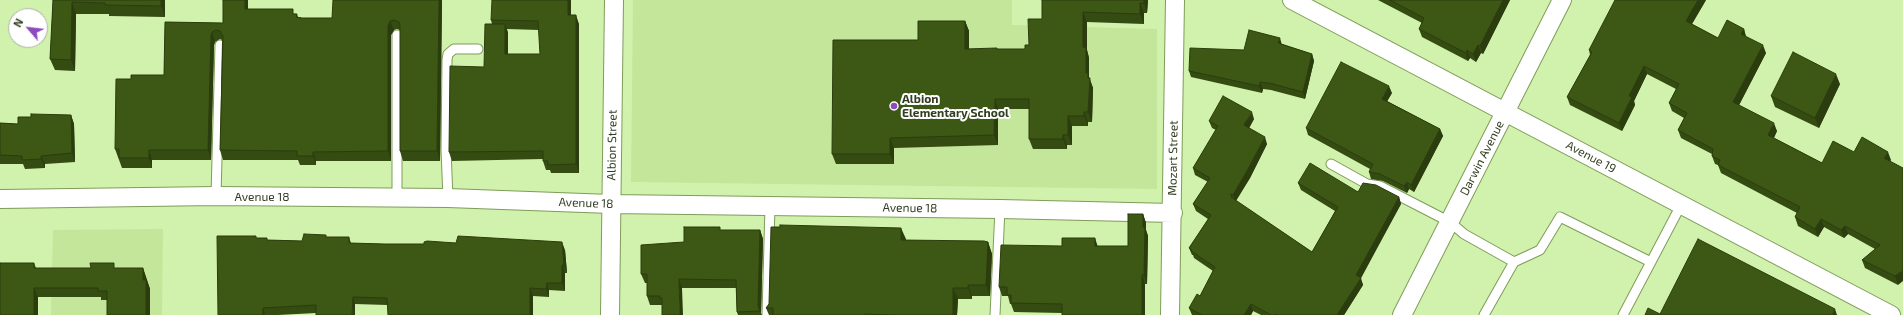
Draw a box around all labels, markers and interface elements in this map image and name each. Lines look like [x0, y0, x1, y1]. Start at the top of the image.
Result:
north arrow [8, 8, 48, 48]
text: N [10, 16, 25, 29]
place label: Albion Elementary School [902, 92, 1009, 120]
marker: Albion Elementary School [889, 101, 899, 111]
street label: Albion Street [604, 110, 620, 180]
street label: Darwin Avenue [1457, 118, 1507, 198]
street label: Mozart Street [1165, 120, 1181, 196]
street label: Avenue 19 [1564, 138, 1618, 176]
street label: Avenue 18 [235, 190, 289, 204]
street label: Avenue 18 [558, 195, 614, 211]
street label: Avenue 18 [882, 200, 938, 216]

